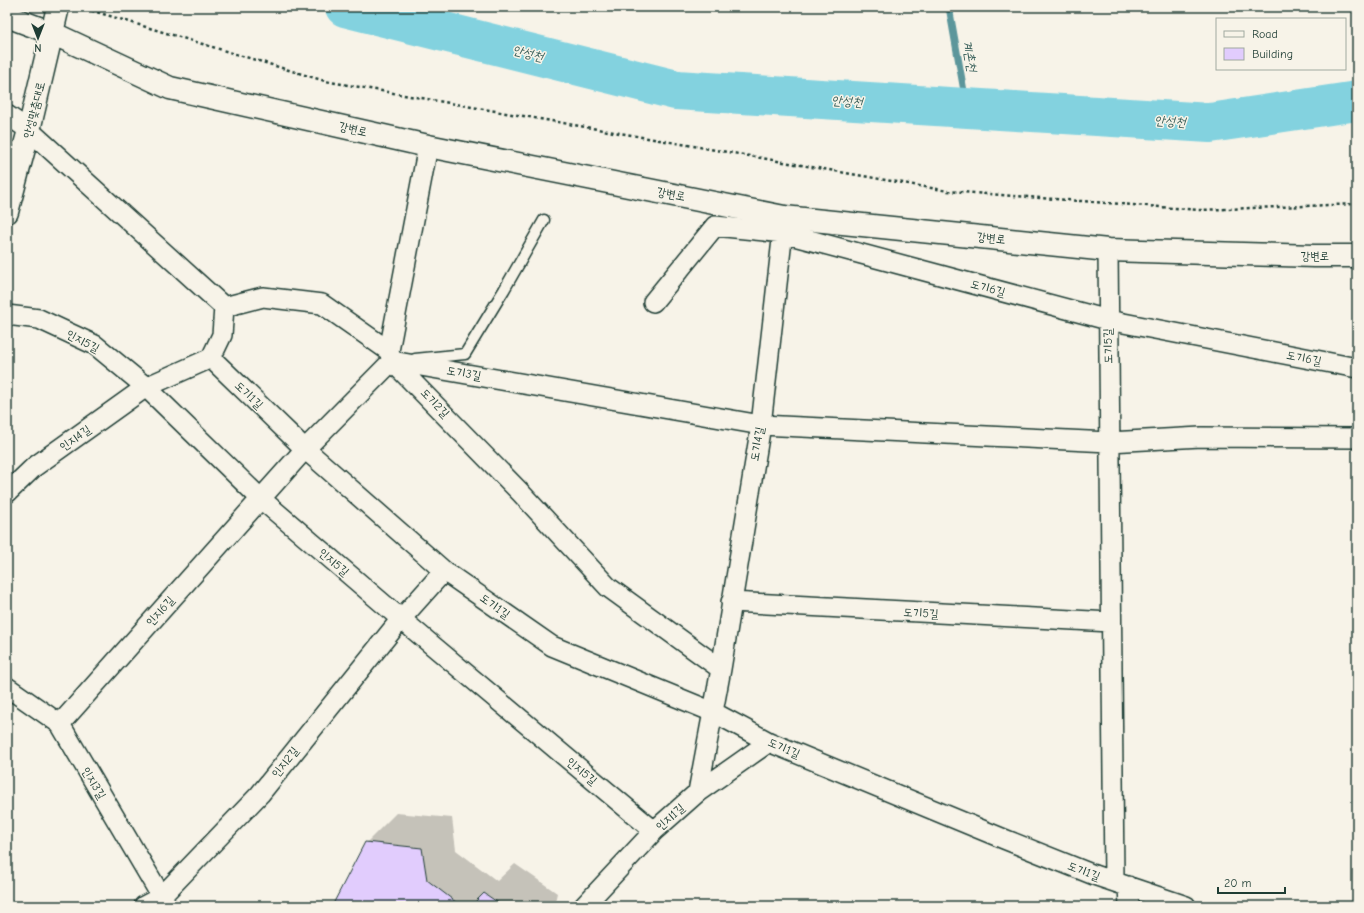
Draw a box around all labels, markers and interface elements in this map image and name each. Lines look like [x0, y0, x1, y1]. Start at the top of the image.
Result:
north arrow [18, 18, 58, 58]
legend [1216, 18, 1346, 70]
text: Road [1252, 27, 1278, 41]
water label: 계촌천 [960, 39, 980, 74]
text: N [34, 41, 42, 54]
water label: 안성천 [511, 42, 547, 64]
text: Building [1252, 47, 1293, 61]
street label: 안성맞춤대로 [20, 80, 48, 140]
water label: 안성천 [831, 92, 865, 110]
water label: 안성천 [1154, 112, 1188, 130]
street label: 강변로 [337, 119, 369, 139]
street label: 강변로 [655, 184, 687, 204]
street label: 강변로 [976, 230, 1006, 246]
street label: 강변로 [1301, 249, 1329, 263]
street label: 도기6길 [969, 277, 1007, 299]
street label: 인지5길 [64, 326, 102, 356]
street label: 도기5길 [1101, 328, 1115, 364]
street label: 도기6길 [1285, 348, 1323, 368]
street label: 도기3길 [446, 363, 483, 383]
street label: 도기1길 [232, 378, 266, 412]
street label: 도기2길 [418, 385, 453, 421]
street label: 인지4길 [57, 422, 94, 454]
street label: 도기4길 [747, 425, 767, 462]
street label: 인지5길 [316, 545, 352, 579]
street label: 도기1길 [477, 591, 513, 622]
street label: 인지6길 [143, 593, 177, 629]
street label: 도기5길 [903, 605, 939, 621]
street label: 도기1길 [766, 735, 803, 761]
street label: 인지2길 [268, 744, 302, 780]
street label: 인지5길 [564, 754, 600, 788]
street label: 인지3길 [79, 764, 109, 802]
street label: 인지1길 [653, 800, 688, 833]
street label: 도기1길 [1066, 858, 1103, 884]
scale bar [1218, 869, 1285, 895]
text: 20 m [1224, 876, 1252, 890]

